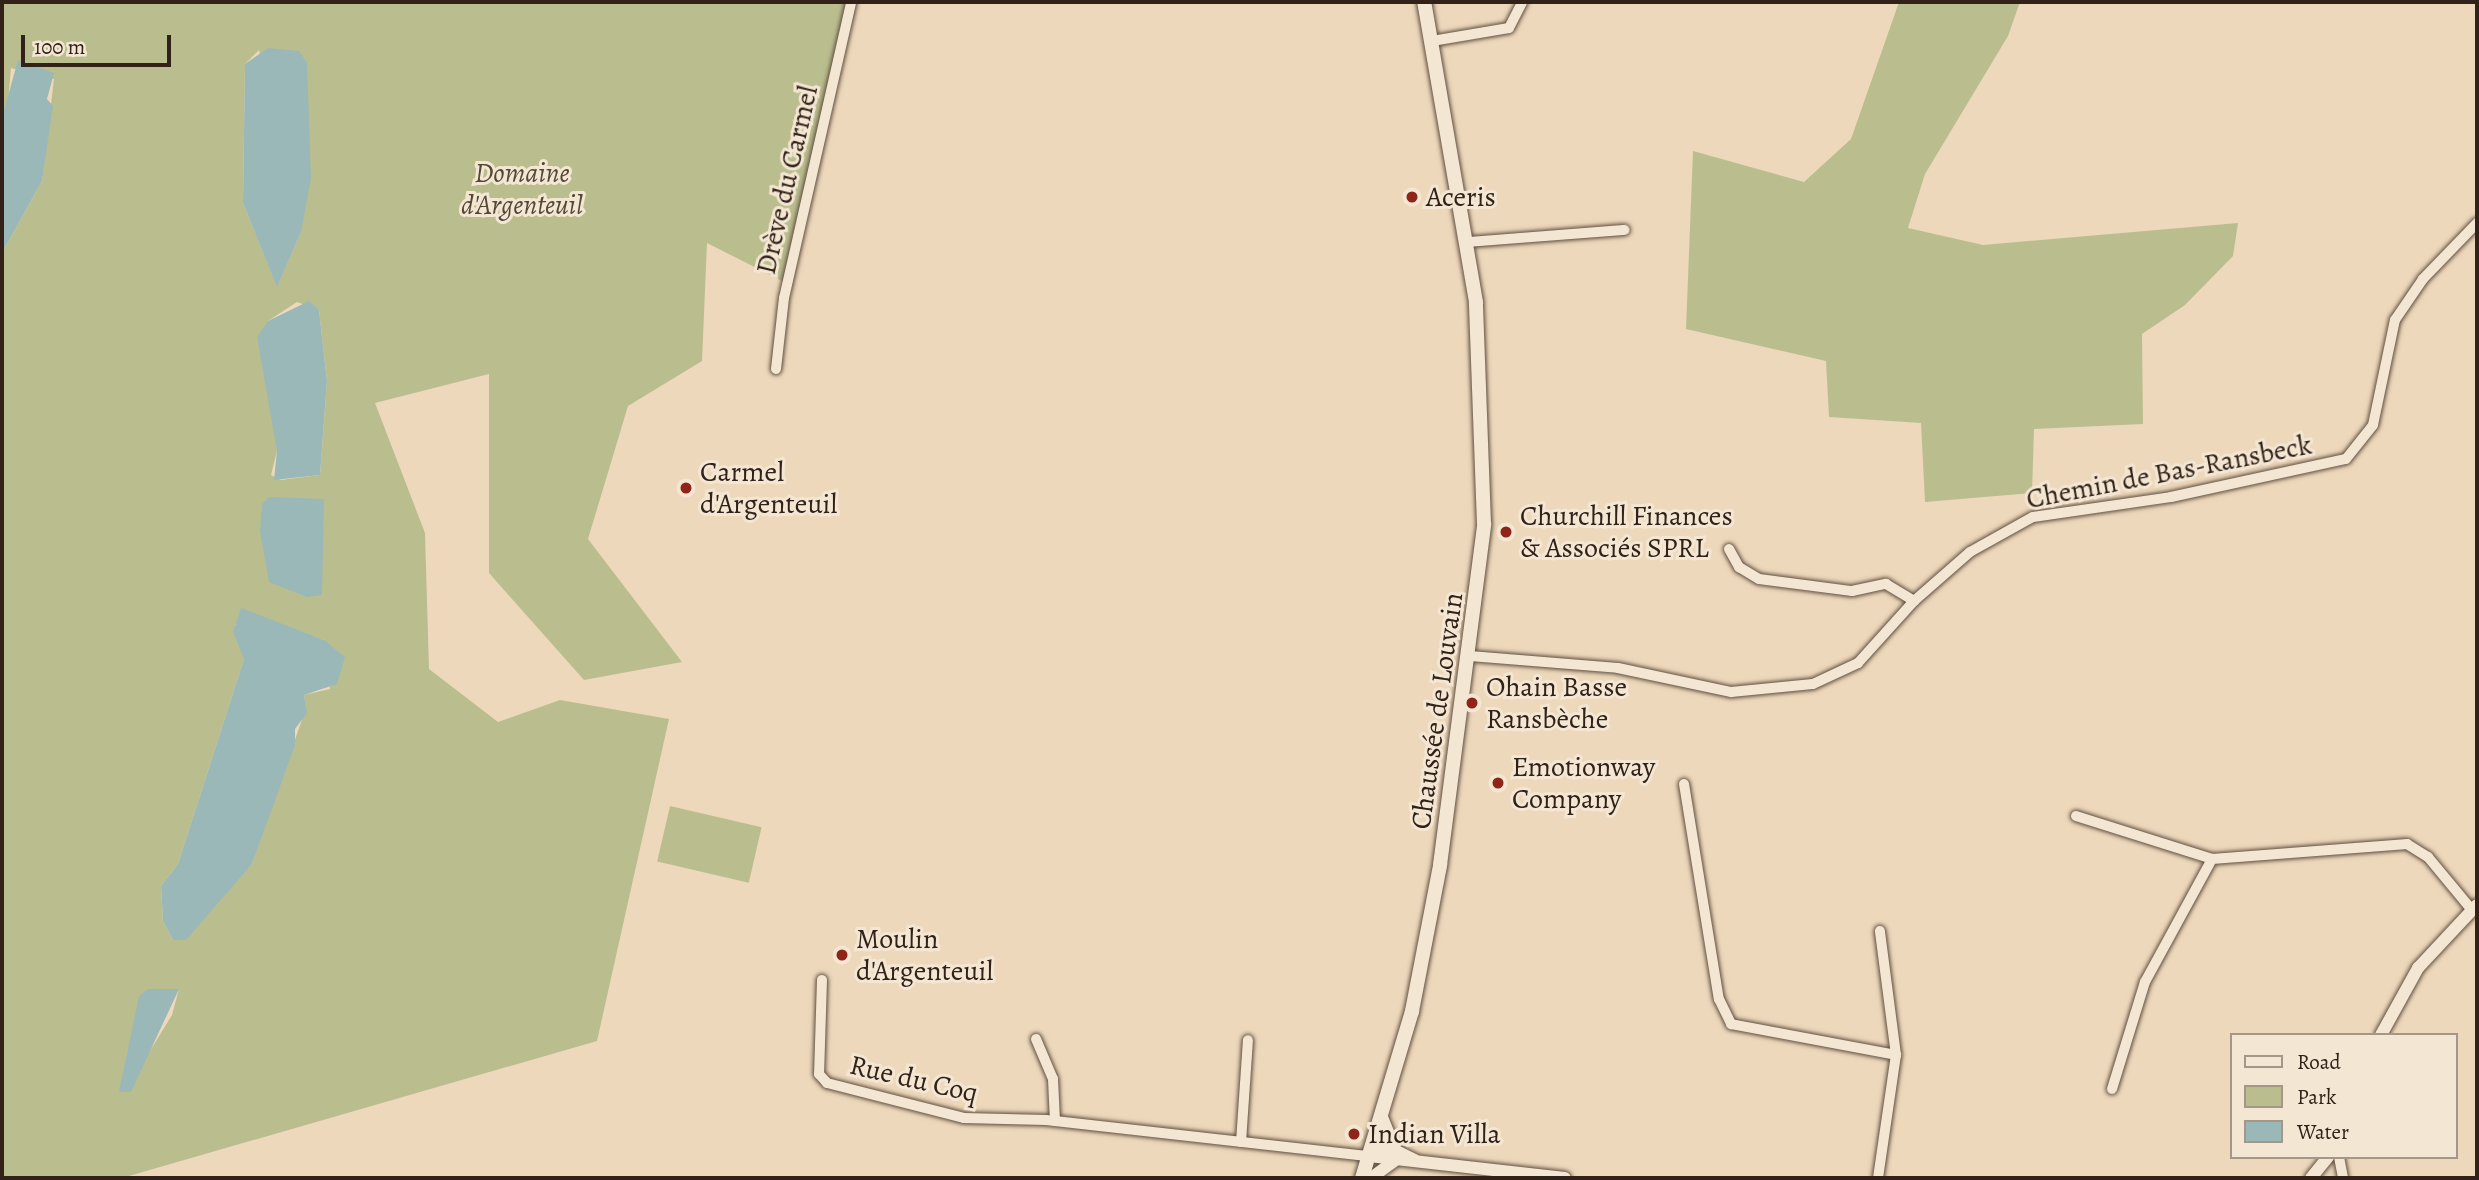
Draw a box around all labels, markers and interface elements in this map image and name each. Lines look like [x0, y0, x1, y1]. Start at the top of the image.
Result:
scale bar [24, 21, 175, 65]
text: 100 m [34, 33, 85, 61]
street label: Drève du Carmel [749, 82, 825, 278]
park label: Domaine d'Argenteuil [461, 156, 583, 222]
place label: Aceris [1426, 180, 1496, 214]
marker: Aceris [1404, 189, 1420, 205]
street label: Chemin de Bas-Ransbeck [2024, 428, 2314, 516]
place label: Carmel d'Argenteuil [700, 455, 837, 521]
marker: Carmel d'Argenteuil [678, 480, 694, 496]
place label: Churchill Finances & Associés SPRL [1520, 499, 1733, 565]
marker: Churchill Finances & Associés SPRL [1498, 524, 1514, 540]
street label: Chaussée de Louvain [1404, 591, 1470, 831]
place label: Ohain Basse Ransbèche [1486, 670, 1627, 736]
marker: Ohain Basse Ransbèche [1464, 695, 1480, 711]
place label: Emotionway Company [1512, 750, 1655, 816]
marker: Emotionway Company [1490, 775, 1506, 791]
place label: Moulin d'Argenteuil [856, 922, 993, 988]
marker: Moulin d'Argenteuil [834, 947, 850, 963]
legend [2230, 1033, 2458, 1159]
street label: Rue du Coq [847, 1048, 981, 1110]
text: Road [2297, 1048, 2341, 1076]
text: Park [2297, 1083, 2336, 1111]
place label: Indian Villa [1368, 1117, 1501, 1151]
text: Water [2297, 1118, 2349, 1146]
marker: Indian Villa [1346, 1126, 1362, 1142]

